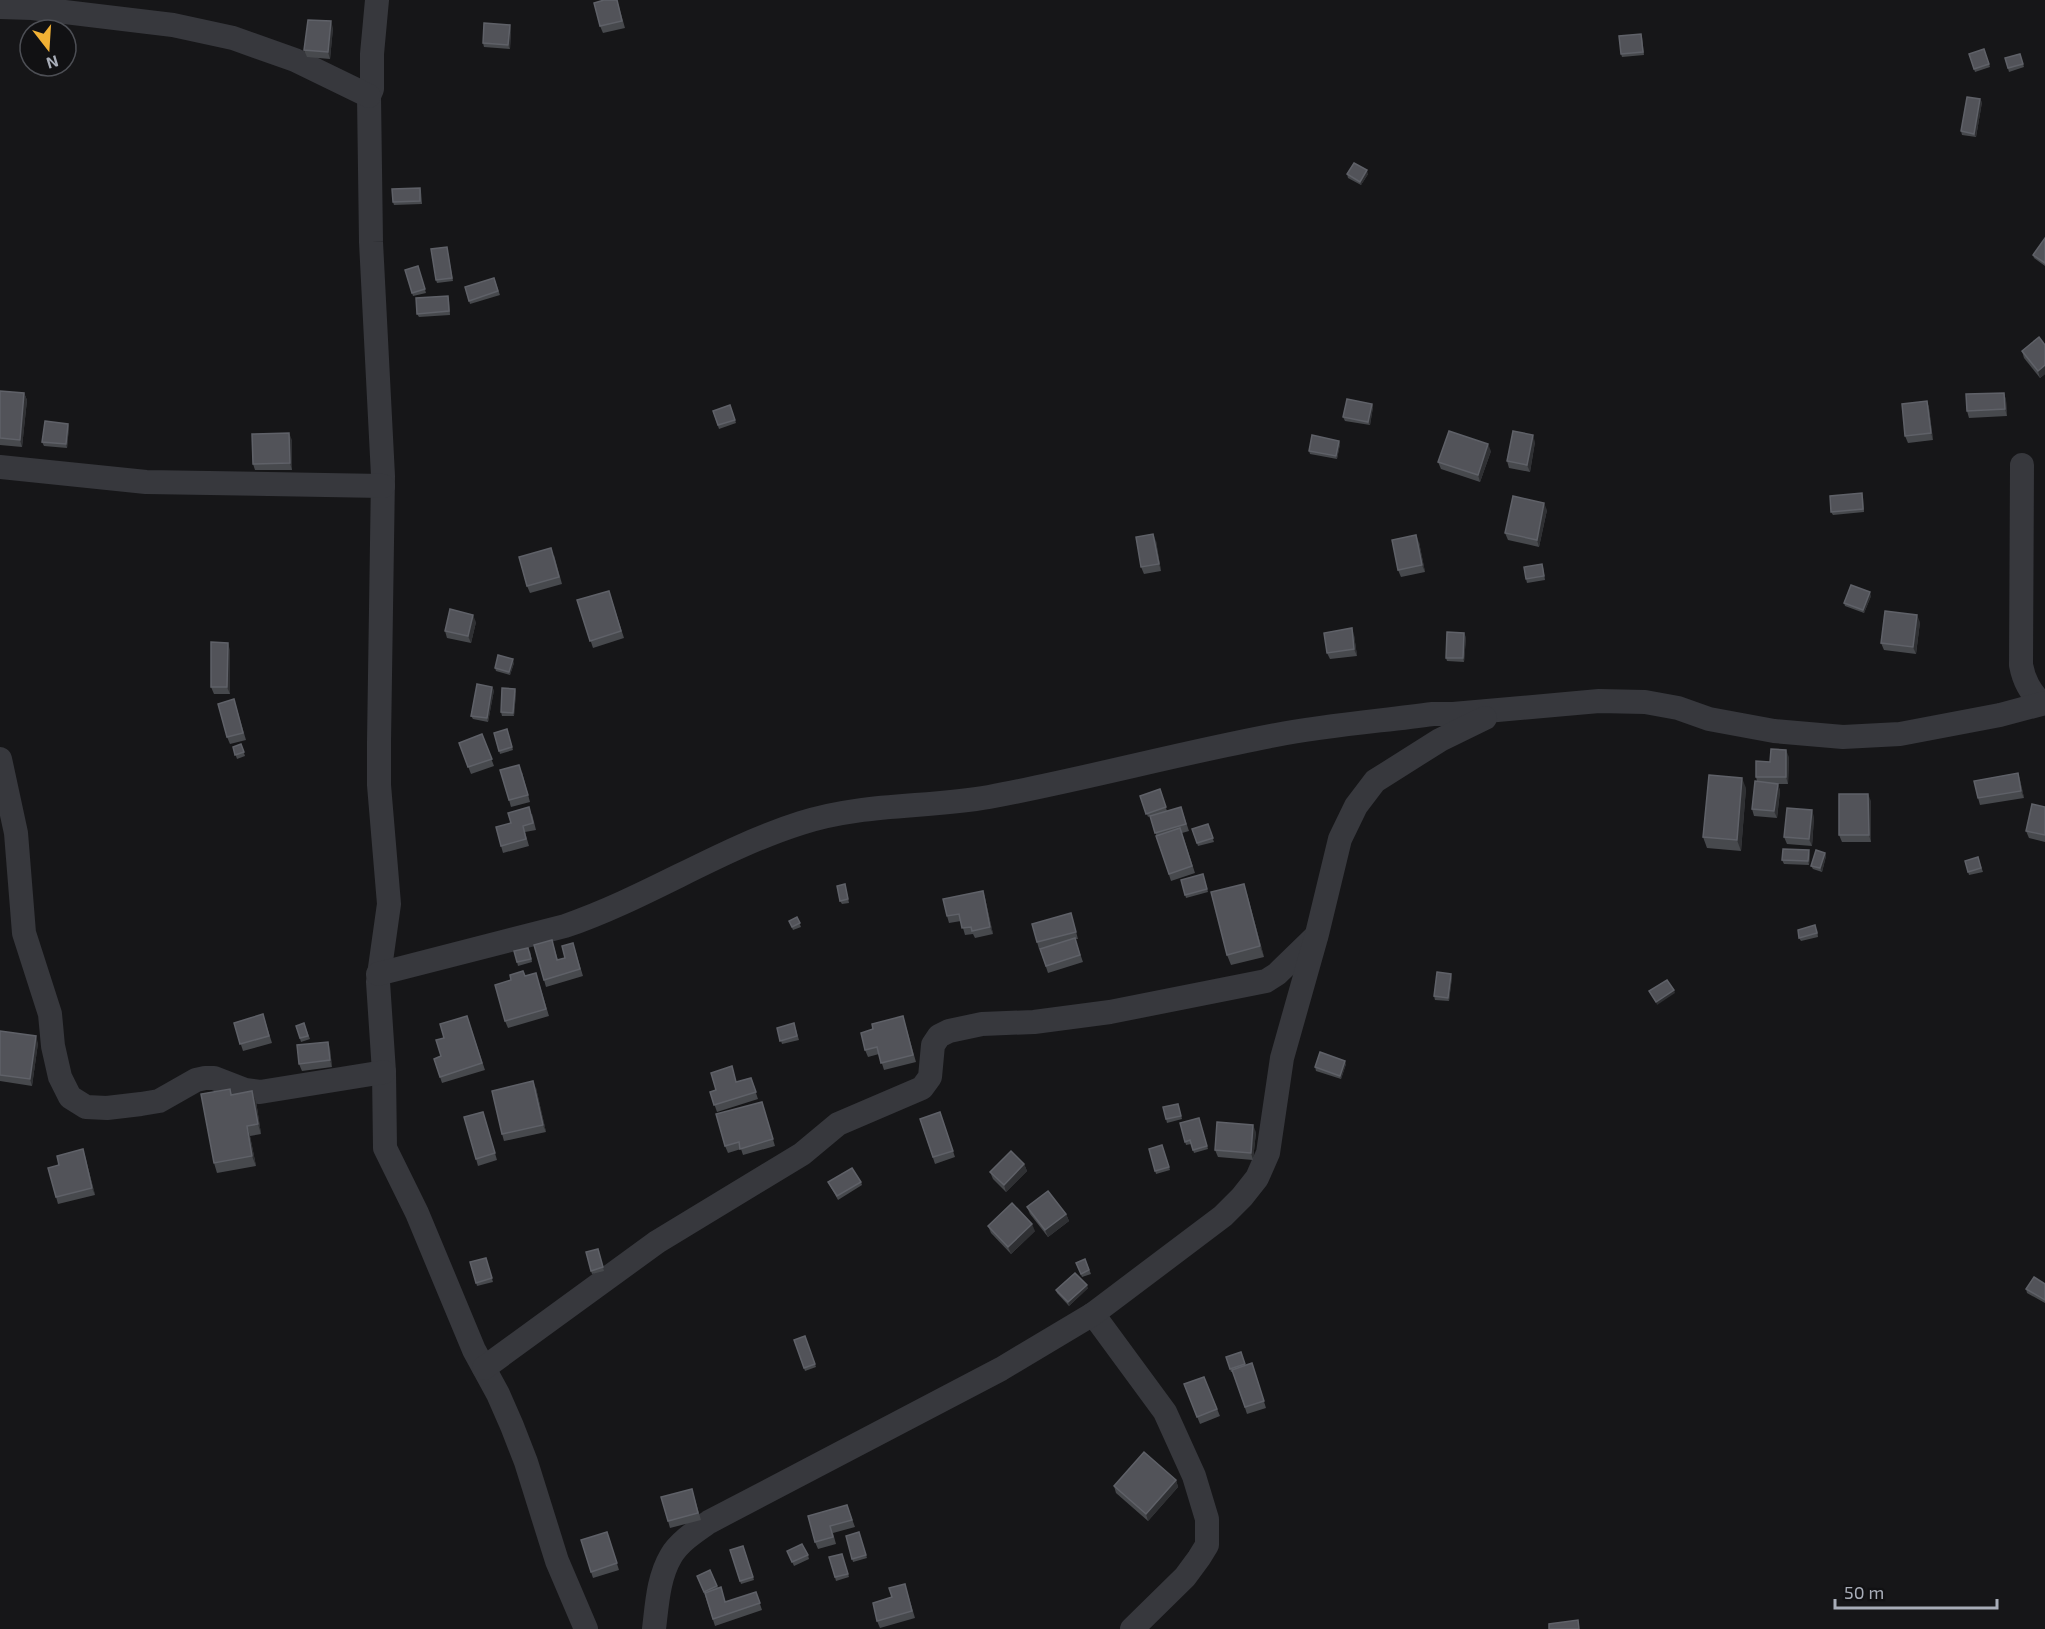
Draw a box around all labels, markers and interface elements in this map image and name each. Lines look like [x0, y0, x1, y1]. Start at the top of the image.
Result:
north arrow [18, 18, 78, 78]
text: N [44, 52, 61, 74]
scale bar [1835, 1572, 1997, 1610]
text: 50 m [1844, 1581, 1884, 1603]

